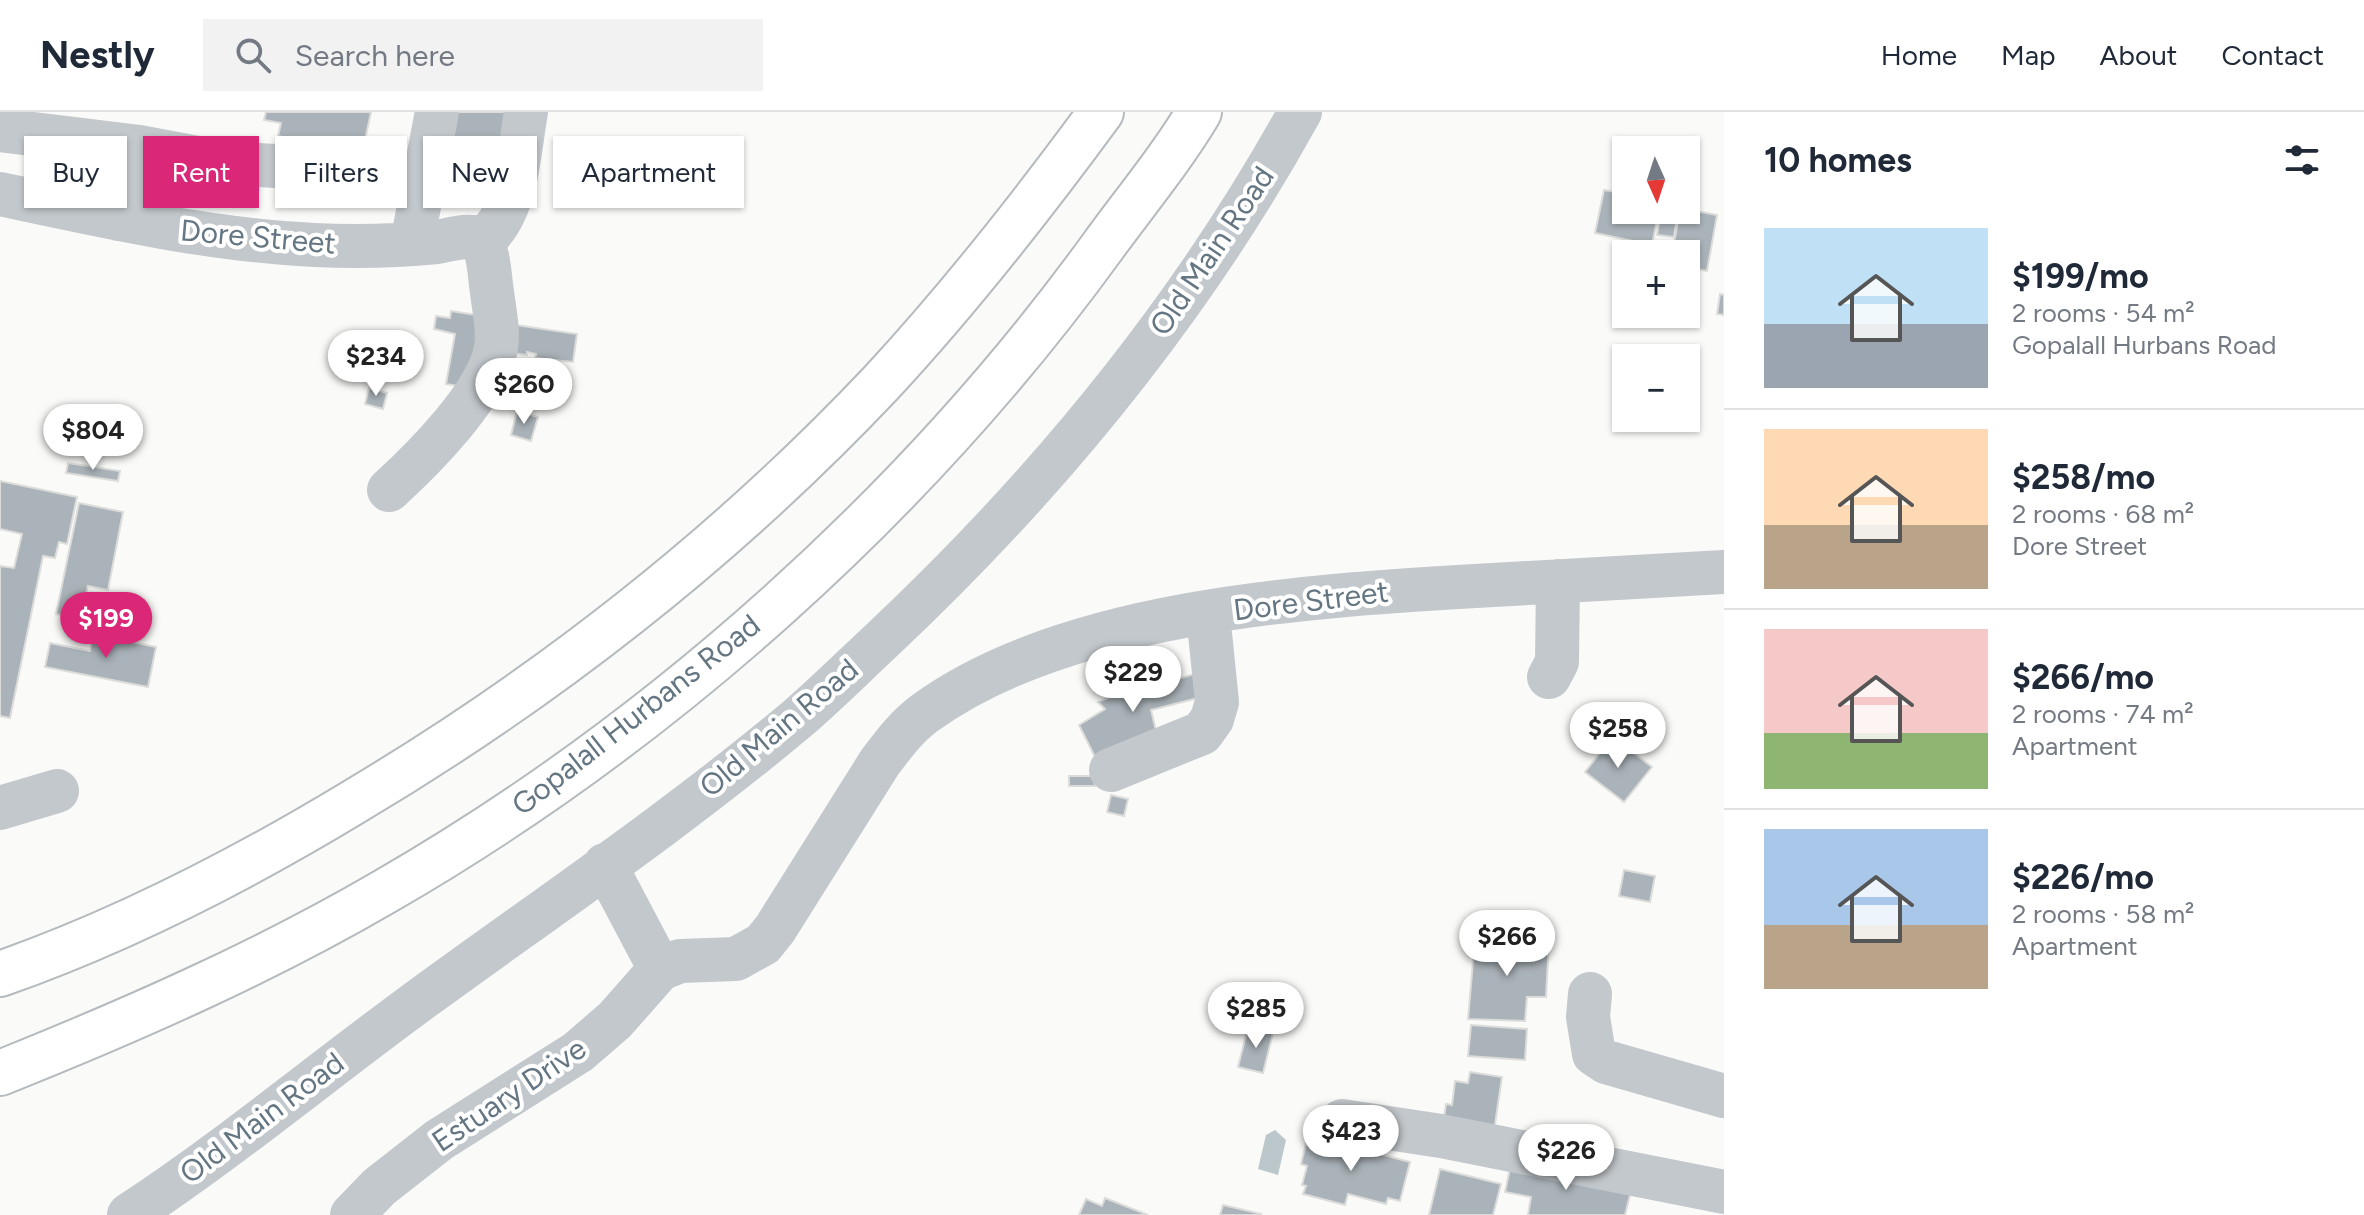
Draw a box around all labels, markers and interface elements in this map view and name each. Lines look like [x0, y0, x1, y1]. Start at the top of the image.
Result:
search box [203, 19, 763, 91]
text: Nestly [40, 32, 155, 78]
icon: search [231, 33, 275, 77]
text: Search here [295, 37, 455, 74]
text: Home [1881, 38, 1957, 72]
text: Map [2001, 38, 2056, 72]
text: About [2100, 38, 2177, 72]
text: Contact [2221, 38, 2324, 72]
chip: Buy [24, 136, 127, 208]
chip: Rent [143, 136, 259, 208]
chip: Filters [275, 136, 407, 208]
chip: New [423, 136, 537, 208]
chip: Apartment [553, 136, 744, 208]
north arrow [1612, 136, 1700, 224]
map controls [1612, 136, 1700, 432]
icon: filters [2280, 138, 2324, 182]
text: 10 homes [1764, 140, 1912, 181]
street label: Old Main Road [1142, 159, 1282, 342]
street label: Dore Street [179, 211, 337, 262]
button: + [1612, 240, 1700, 328]
text: $199/mo [2012, 256, 2149, 297]
icon: home [1828, 260, 1924, 356]
text: 2 rooms · 54 m² [2012, 297, 2195, 329]
text: Gopalall Hurbans Road [2012, 329, 2277, 361]
pin: $234 [329, 330, 423, 398]
text: $234 [346, 340, 406, 372]
button: − [1612, 344, 1700, 432]
pin: $260 [477, 358, 571, 426]
text: $260 [493, 368, 555, 400]
pin: $804 [46, 404, 140, 472]
text: $804 [61, 414, 125, 446]
text: $258/mo [2012, 457, 2155, 498]
icon: home [1828, 461, 1924, 557]
text: 2 rooms · 68 m² [2012, 498, 2194, 530]
text: Dore Street [2012, 530, 2147, 562]
street label: Dore Street [1231, 573, 1391, 628]
pin: $199 [59, 592, 153, 660]
text: $199 [78, 602, 134, 634]
street label: Gopalall Hurbans Road [504, 606, 767, 823]
pin: $229 [1086, 646, 1180, 714]
street label: Old Main Road [692, 651, 866, 805]
text: $229 [1103, 656, 1163, 688]
text: $266/mo [2012, 657, 2154, 698]
icon: home [1828, 661, 1924, 757]
text: 2 rooms · 74 m² [2012, 698, 2194, 730]
pin: $258 [1571, 702, 1665, 770]
text: $258 [1588, 712, 1648, 744]
text: Apartment [2012, 730, 2138, 762]
text: $226/mo [2012, 857, 2154, 898]
icon: home [1828, 861, 1924, 957]
text: 2 rooms · 58 m² [2012, 898, 2194, 930]
pin: $266 [1460, 910, 1554, 978]
text: $266 [1477, 920, 1537, 952]
text: Apartment [2012, 930, 2138, 962]
pin: $285 [1209, 982, 1303, 1050]
text: $285 [1226, 992, 1286, 1024]
street label: Estuary Drive [425, 1030, 593, 1160]
street label: Old Main Road [172, 1044, 351, 1191]
pin: $423 [1304, 1105, 1398, 1173]
text: $423 [1321, 1115, 1381, 1147]
pin: $226 [1519, 1124, 1613, 1192]
text: $226 [1536, 1134, 1596, 1166]

